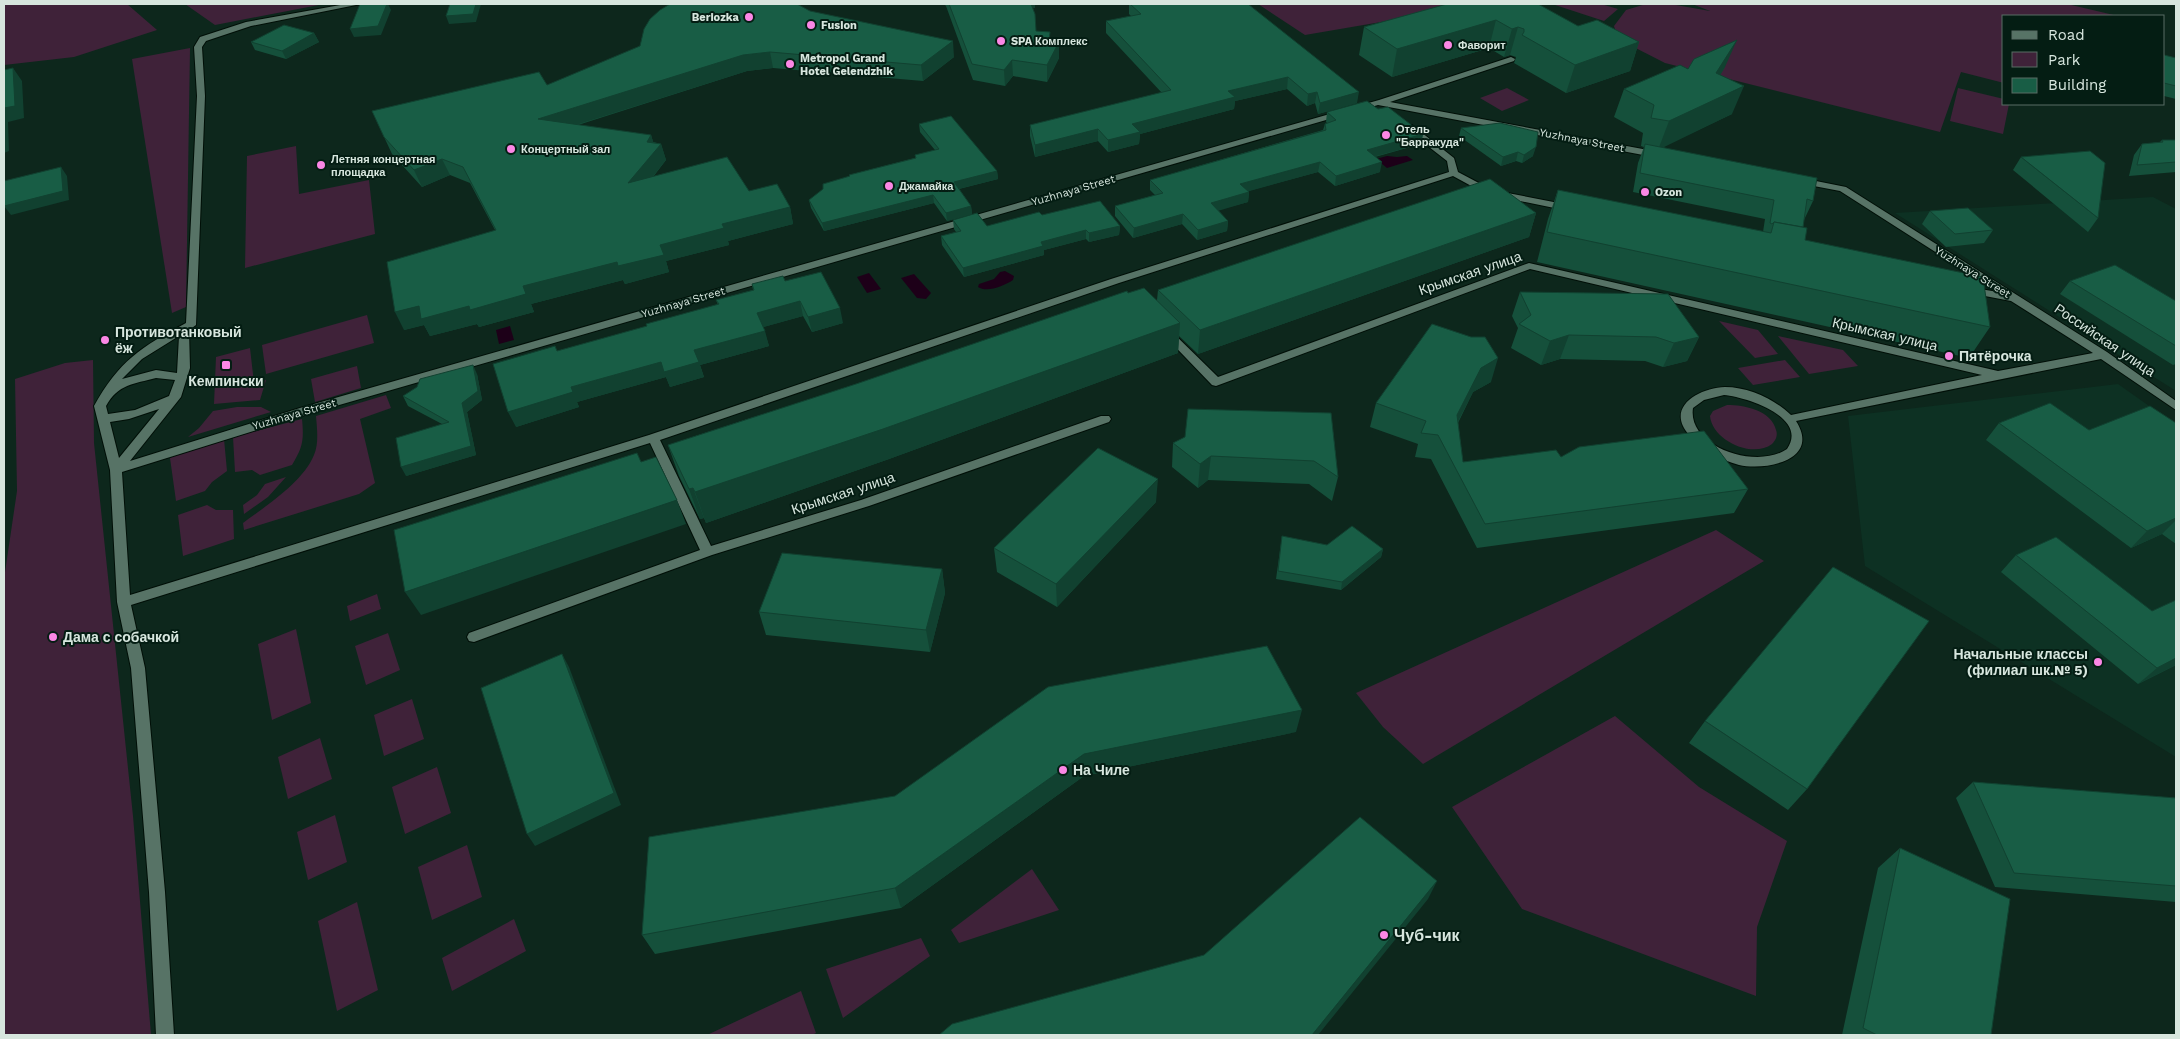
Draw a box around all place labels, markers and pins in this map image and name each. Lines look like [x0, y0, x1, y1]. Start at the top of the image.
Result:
place label: Beriozka [692, 11, 740, 24]
marker: Beriozka [743, 11, 755, 23]
marker: Fusion [805, 19, 817, 31]
place label: Fusion [821, 19, 857, 32]
marker: SPA Комплекс [995, 35, 1007, 47]
place label: SPA Комплекс [1011, 35, 1088, 48]
marker: Фаворит [1442, 39, 1454, 51]
place label: Фаворит [1458, 39, 1506, 52]
place label: Metropol Grand Hotel Gelendzhik [800, 52, 893, 78]
marker: Metropol Grand Hotel Gelendzhik [784, 58, 796, 70]
place label: Отель "Барракуда" [1396, 123, 1464, 149]
marker: Отель "Барракуда" [1380, 129, 1392, 141]
marker: Концертный зал [505, 143, 517, 155]
place label: Концертный зал [521, 143, 610, 156]
place label: Летняя концертная площадка [331, 153, 435, 179]
marker: Летняя концертная площадка [315, 159, 327, 171]
marker: Джамайка [883, 180, 895, 192]
place label: Джамайка [899, 180, 954, 193]
marker: Ozon [1639, 186, 1651, 198]
place label: Ozon [1655, 186, 1682, 199]
place label: Противотанковый ёж [115, 324, 242, 356]
marker: Противотанковый ёж [99, 334, 111, 346]
place label: Пятёрочка [1959, 348, 2032, 364]
marker: Пятёрочка [1943, 350, 1955, 362]
marker: Кемпински [220, 359, 232, 371]
place label: Кемпински [188, 373, 264, 389]
place label: Дама с собачкой [63, 629, 179, 645]
marker: Дама с собачкой [47, 631, 59, 643]
place label: Начальные классы (филиал шк.№ 5) [1953, 646, 2088, 678]
marker: Начальные классы (филиал шк.№ 5) [2092, 656, 2104, 668]
place label: На Чиле [1073, 762, 1130, 778]
marker: На Чиле [1057, 764, 1069, 776]
place label: Чуб-чик [1394, 926, 1461, 945]
marker: Чуб-чик [1378, 929, 1390, 941]

